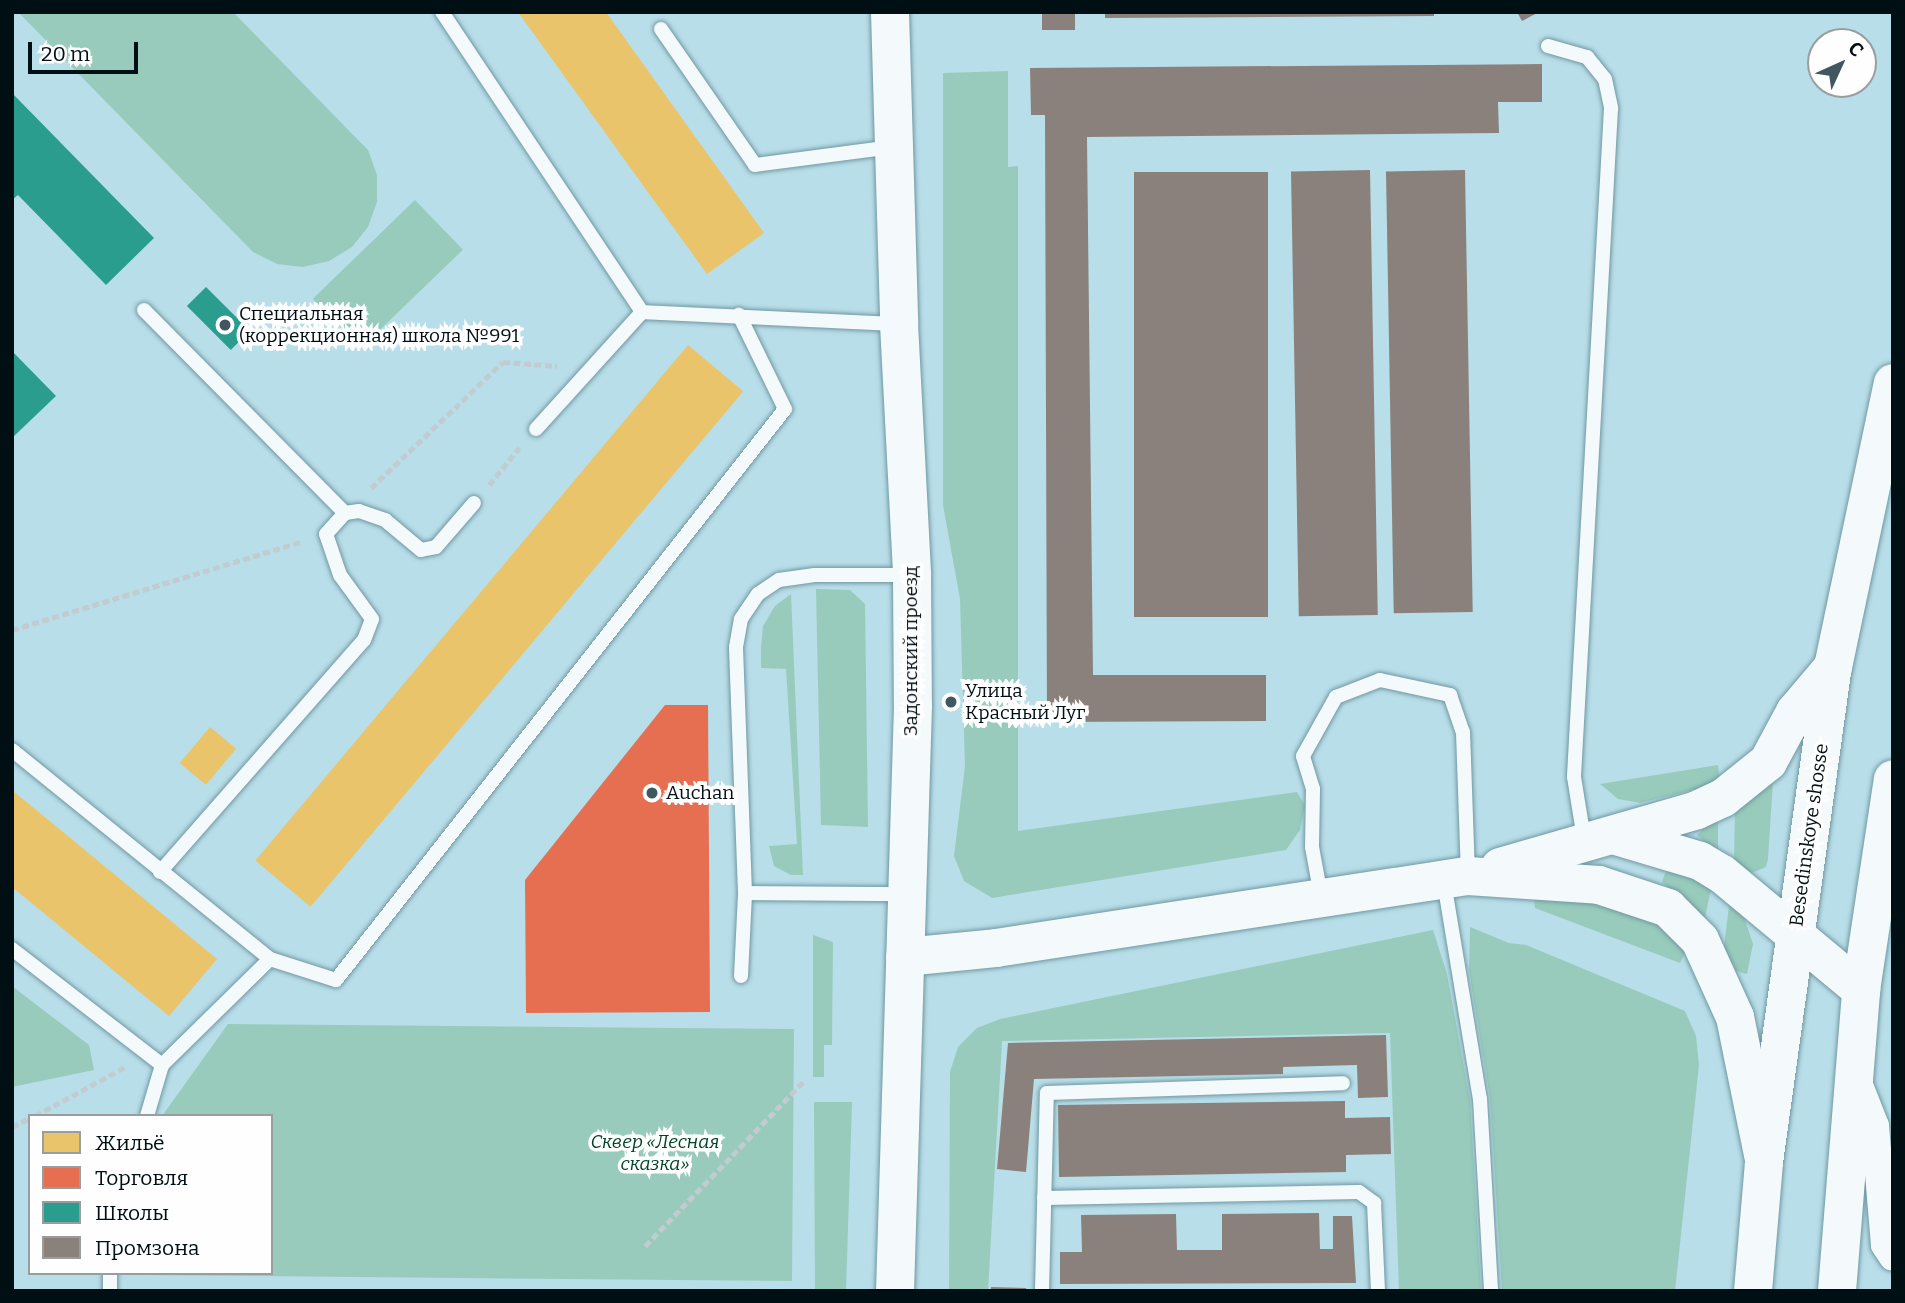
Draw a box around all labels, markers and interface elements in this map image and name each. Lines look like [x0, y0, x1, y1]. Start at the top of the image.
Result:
scale bar [32, 28, 142, 72]
north arrow [1807, 28, 1877, 98]
text: С [1843, 37, 1868, 62]
text: 20 m [41, 41, 90, 67]
place label: Специальная (коррекционная) школа №991 [239, 303, 519, 347]
marker: Специальная (коррекционная) школа №991 [217, 317, 233, 333]
street label: Задонский проезд [900, 566, 922, 736]
place label: Улица Красный Луг [965, 680, 1085, 724]
marker: Улица Красный Луг [943, 694, 959, 710]
street label: Besedinskoye shosse [1785, 742, 1833, 928]
place label: Auchan [666, 782, 734, 804]
marker: Auchan [644, 785, 660, 801]
legend [28, 1114, 273, 1275]
text: Жильё [95, 1130, 164, 1156]
park label: Сквер «Лесная сказка» [591, 1131, 719, 1175]
text: Торговля [95, 1165, 188, 1191]
text: Школы [95, 1200, 169, 1226]
text: Промзона [95, 1235, 200, 1261]

